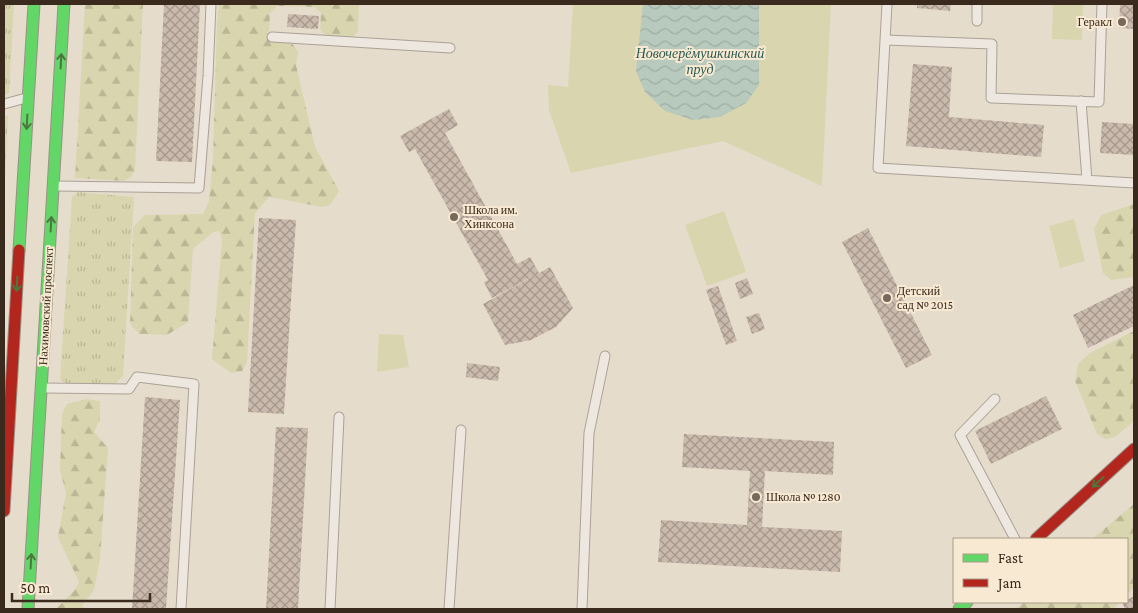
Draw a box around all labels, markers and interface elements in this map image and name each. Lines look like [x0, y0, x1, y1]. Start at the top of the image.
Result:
place label: Геракл [1078, 15, 1112, 29]
marker: Геракл [1116, 16, 1128, 28]
water label: Новочерёмушкинский пруд [635, 45, 764, 77]
one-way arrow [56, 54, 65, 70]
one-way arrow [22, 114, 31, 130]
place label: Школа им. Хинксона [464, 203, 518, 231]
marker: Школа им. Хинксона [448, 211, 460, 223]
one-way arrow [47, 216, 56, 232]
street label: Нахимовский проспект [36, 246, 56, 366]
one-way arrow [13, 276, 22, 292]
place label: Детский сад № 2015 [897, 284, 953, 312]
marker: Детский сад № 2015 [881, 292, 893, 304]
one-way arrow [1092, 476, 1105, 488]
place label: Школа № 1280 [766, 490, 841, 504]
marker: Школа № 1280 [750, 491, 762, 503]
legend [953, 538, 1128, 603]
text: Fast [998, 550, 1024, 566]
one-way arrow [26, 553, 35, 569]
scale bar [12, 570, 150, 602]
text: Jam [996, 575, 1021, 592]
text: 50 m [20, 580, 50, 596]

